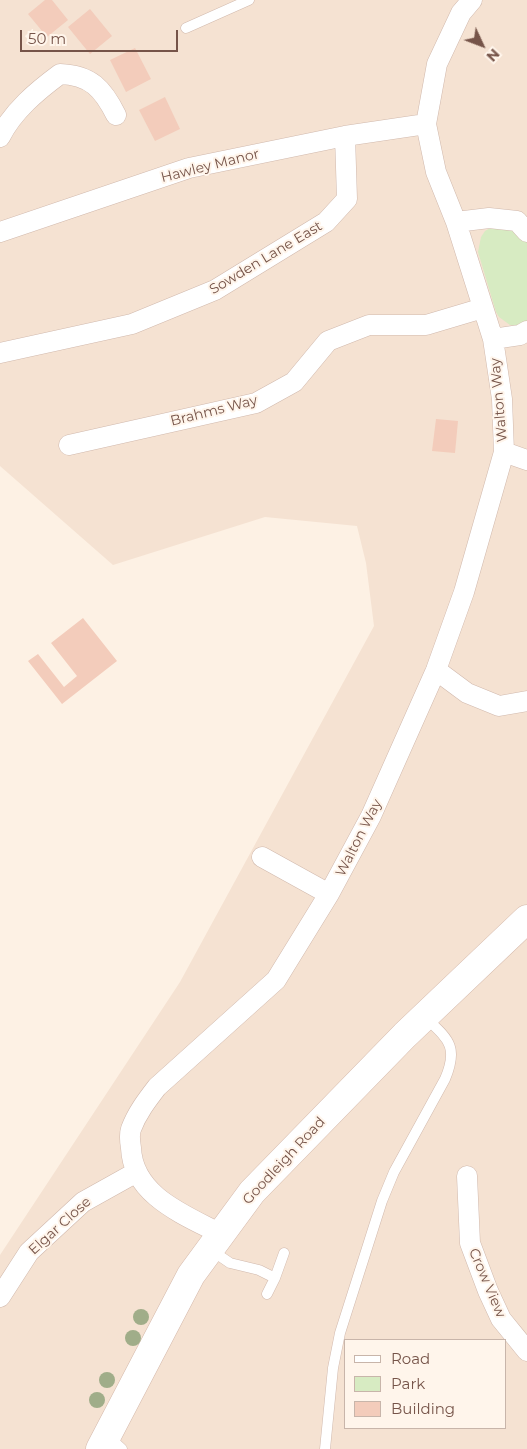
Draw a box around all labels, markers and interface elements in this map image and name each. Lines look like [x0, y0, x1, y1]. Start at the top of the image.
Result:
scale bar [22, 20, 180, 52]
north arrow [457, 20, 507, 70]
text: 50 m [28, 29, 66, 48]
text: N [483, 45, 503, 66]
street label: Hawley Manor [159, 146, 261, 186]
street label: Sowden Lane East [207, 218, 325, 298]
street label: Walton Way [487, 357, 511, 443]
street label: Brahms Way [169, 392, 259, 430]
street label: Walton Way [332, 797, 386, 879]
street label: Goodleigh Road [239, 1114, 329, 1208]
street label: Elgar Close [25, 1194, 95, 1258]
street label: Crow View [465, 1246, 509, 1320]
legend [344, 1339, 507, 1429]
text: Road [391, 1349, 430, 1368]
text: Park [391, 1374, 425, 1393]
text: Building [391, 1399, 455, 1418]

